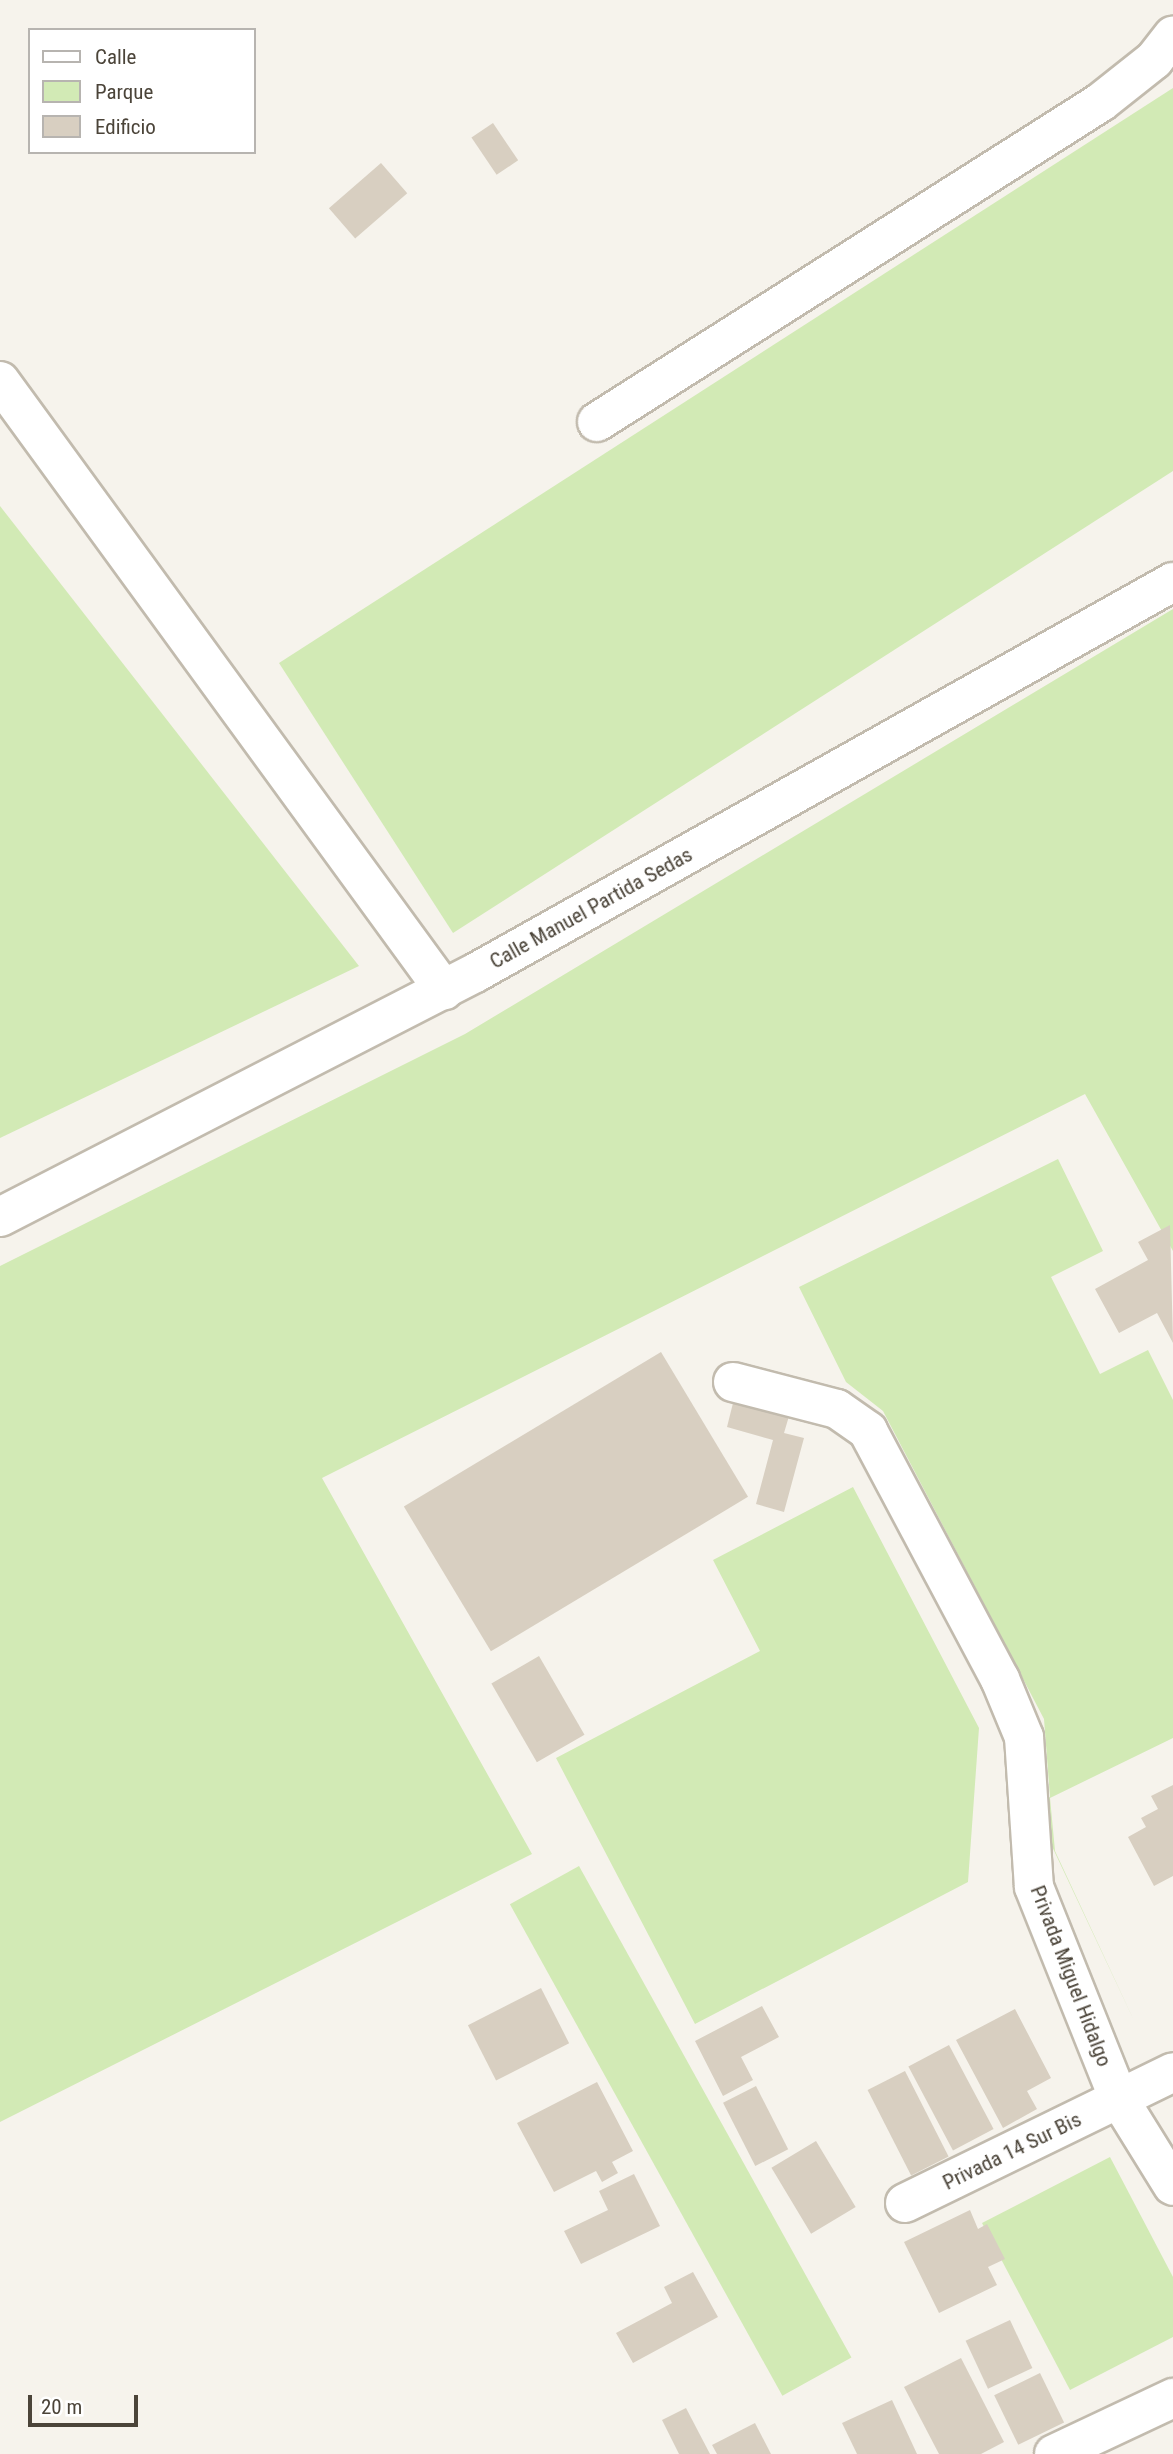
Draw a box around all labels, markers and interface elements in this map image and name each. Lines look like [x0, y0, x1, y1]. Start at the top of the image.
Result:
legend [28, 28, 256, 154]
text: Calle [95, 45, 136, 69]
text: Parque [95, 80, 153, 104]
text: Edificio [95, 115, 156, 139]
street label: Calle Manuel Partida Sedas [485, 842, 697, 974]
street label: Privada Miguel Hidalgo [1025, 1882, 1117, 2070]
street label: Privada 14 Sur Bis [939, 2107, 1085, 2195]
scale bar [32, 2380, 142, 2424]
text: 20 m [41, 2395, 82, 2419]

